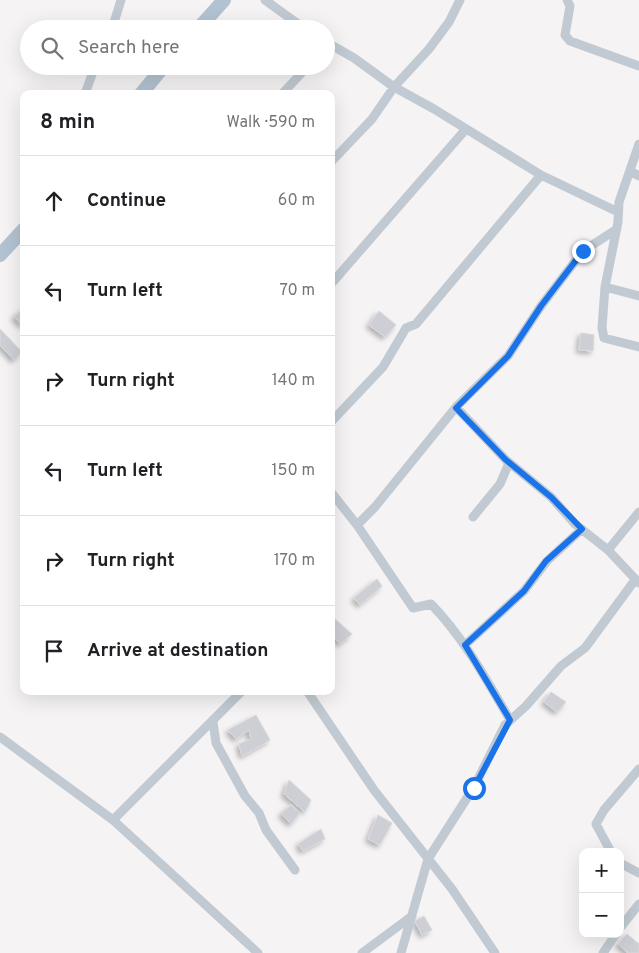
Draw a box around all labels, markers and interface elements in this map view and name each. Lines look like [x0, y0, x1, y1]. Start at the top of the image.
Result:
search box [20, 20, 335, 75]
icon: search [38, 34, 66, 62]
text: Search here [78, 36, 180, 60]
text: 8 min [40, 109, 95, 136]
text: Walk · 590 m [227, 113, 315, 133]
icon: ahead [40, 187, 68, 215]
text: Continue [87, 189, 166, 213]
text: 60 m [278, 191, 315, 211]
route end [572, 240, 595, 263]
icon: left [40, 277, 68, 305]
text: Turn left [87, 279, 163, 303]
text: 70 m [280, 281, 315, 301]
icon: right [40, 367, 68, 395]
text: Turn right [87, 369, 175, 393]
text: 140 m [272, 371, 315, 391]
icon: left [40, 457, 68, 485]
text: Turn left [87, 459, 163, 483]
text: 150 m [272, 461, 315, 481]
icon: right [40, 547, 68, 575]
text: Turn right [87, 549, 175, 573]
text: 170 m [274, 551, 315, 571]
icon: arrive [40, 637, 68, 665]
text: Arrive at destination [87, 639, 268, 663]
route start [463, 777, 486, 800]
map controls [579, 848, 624, 938]
button: + [579, 848, 624, 893]
button: − [579, 893, 624, 938]

